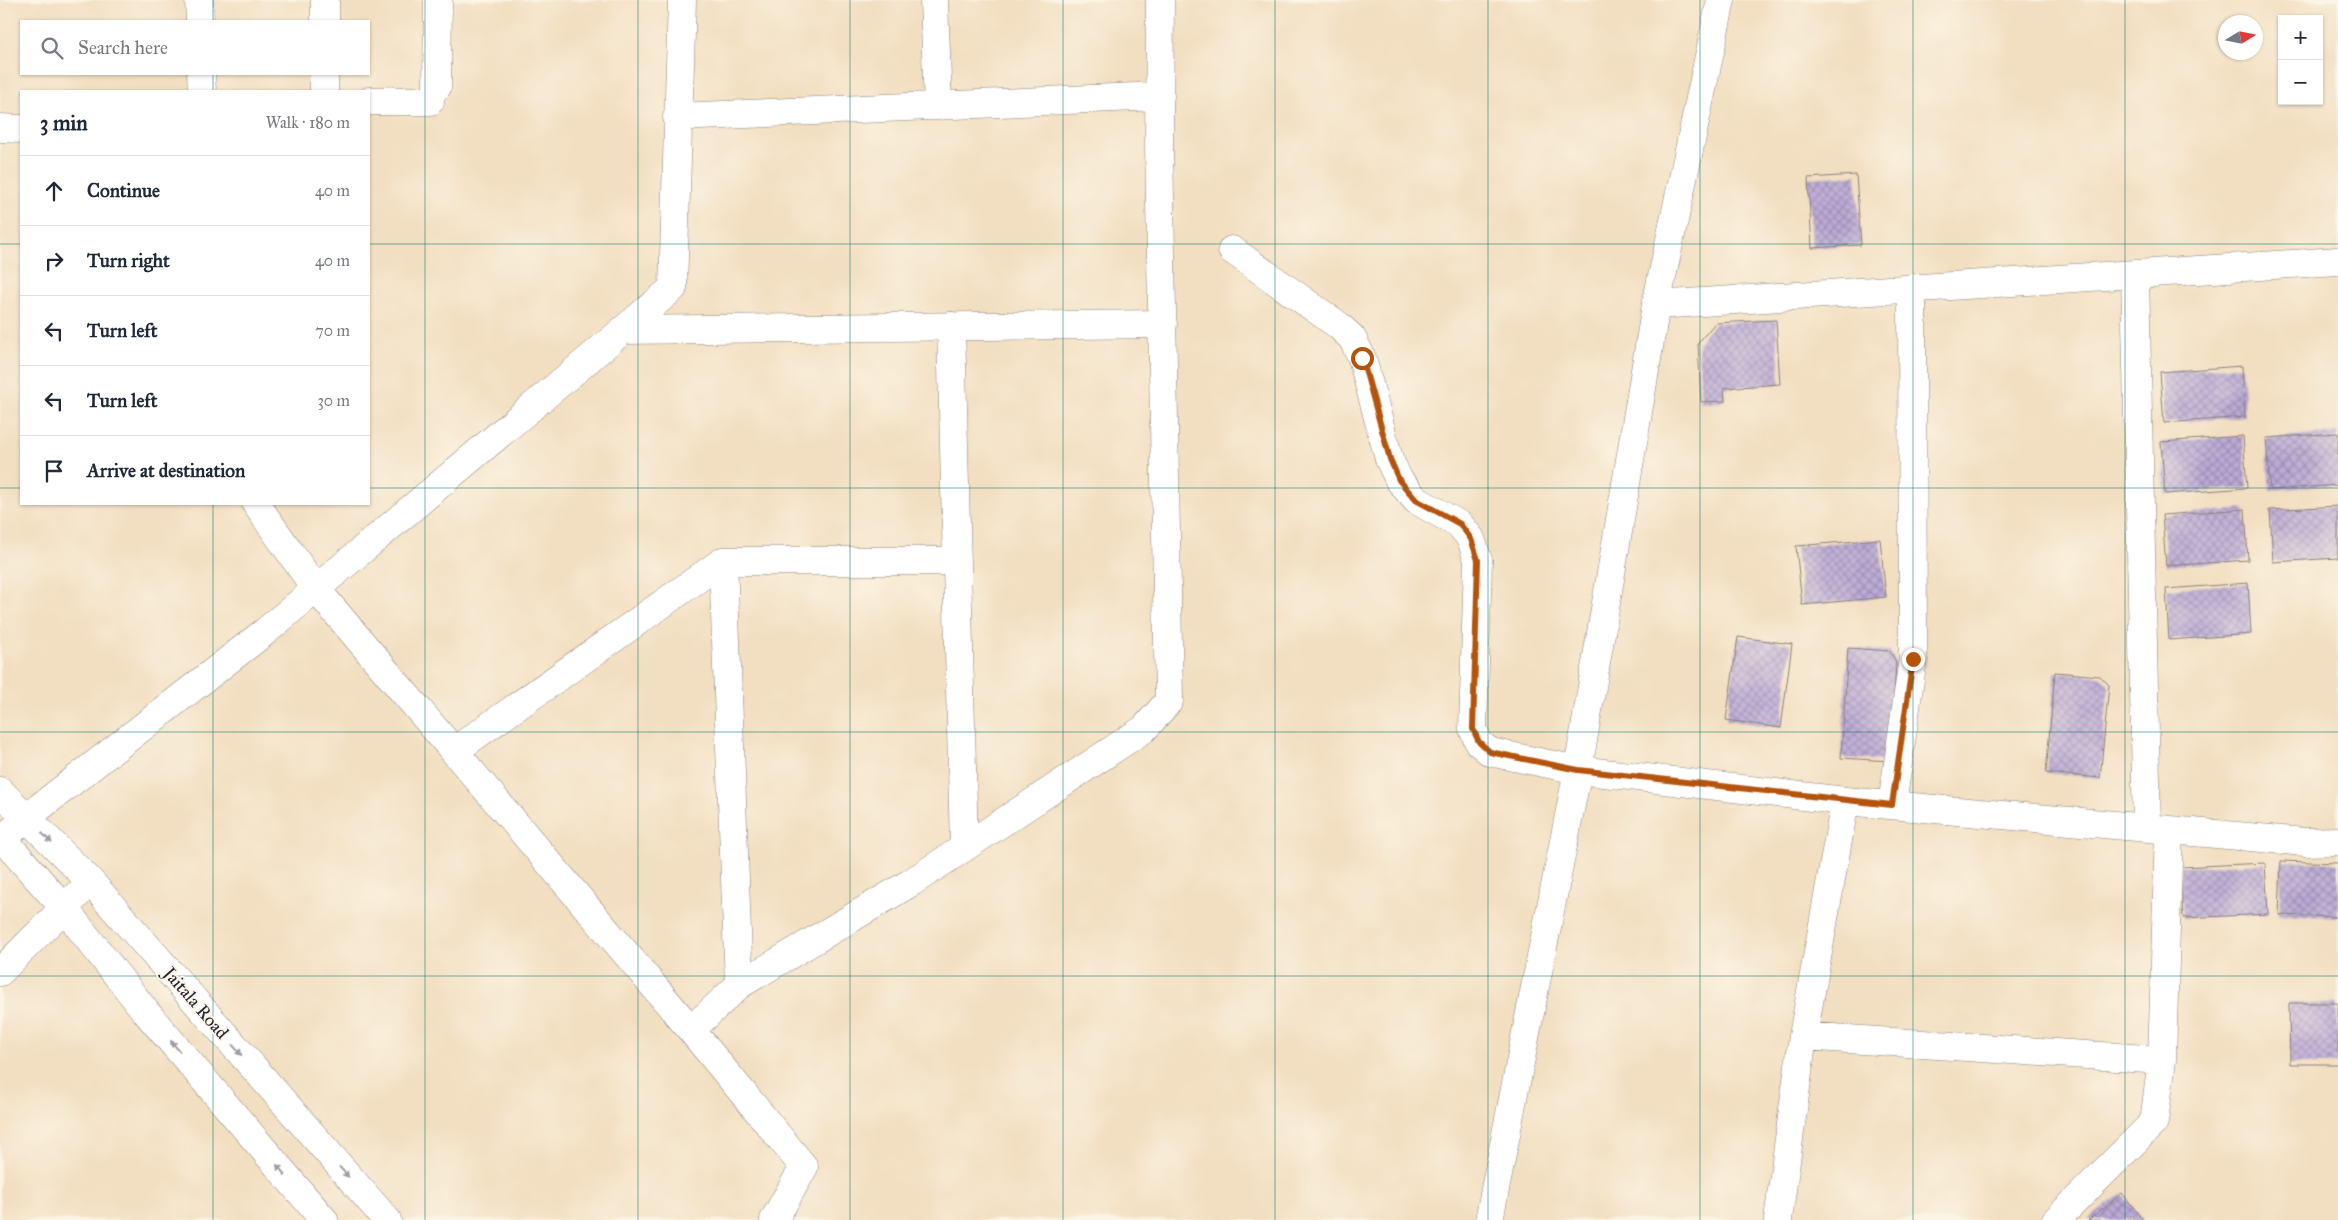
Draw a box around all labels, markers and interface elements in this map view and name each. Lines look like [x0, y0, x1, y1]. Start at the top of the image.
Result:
north arrow [2218, 15, 2263, 60]
map controls [2278, 15, 2323, 105]
button: + [2278, 15, 2323, 60]
search box [20, 20, 370, 75]
icon: search [38, 34, 66, 62]
text: Search here [78, 36, 168, 59]
button: − [2278, 60, 2323, 105]
text: 3 min [40, 110, 88, 136]
text: Walk · 180 m [266, 113, 350, 132]
icon: ahead [40, 177, 68, 205]
text: Continue [87, 179, 160, 202]
text: 40 m [315, 181, 350, 200]
icon: right [40, 247, 68, 275]
text: Turn right [87, 249, 170, 272]
text: 40 m [315, 251, 350, 270]
icon: left [40, 317, 68, 345]
text: Turn left [87, 319, 157, 342]
text: 70 m [315, 321, 350, 340]
route start [1351, 347, 1374, 370]
icon: left [40, 387, 68, 415]
text: Turn left [87, 389, 157, 412]
text: 30 m [317, 391, 350, 410]
icon: arrive [40, 457, 68, 485]
text: Arrive at destination [87, 459, 245, 482]
route end [1902, 648, 1925, 671]
one-way arrow [41, 831, 53, 843]
street label: Jaitala Road [157, 961, 233, 1044]
one-way arrow [170, 1040, 181, 1052]
one-way arrow [231, 1044, 243, 1056]
one-way arrow [275, 1163, 286, 1176]
one-way arrow [339, 1166, 350, 1179]

